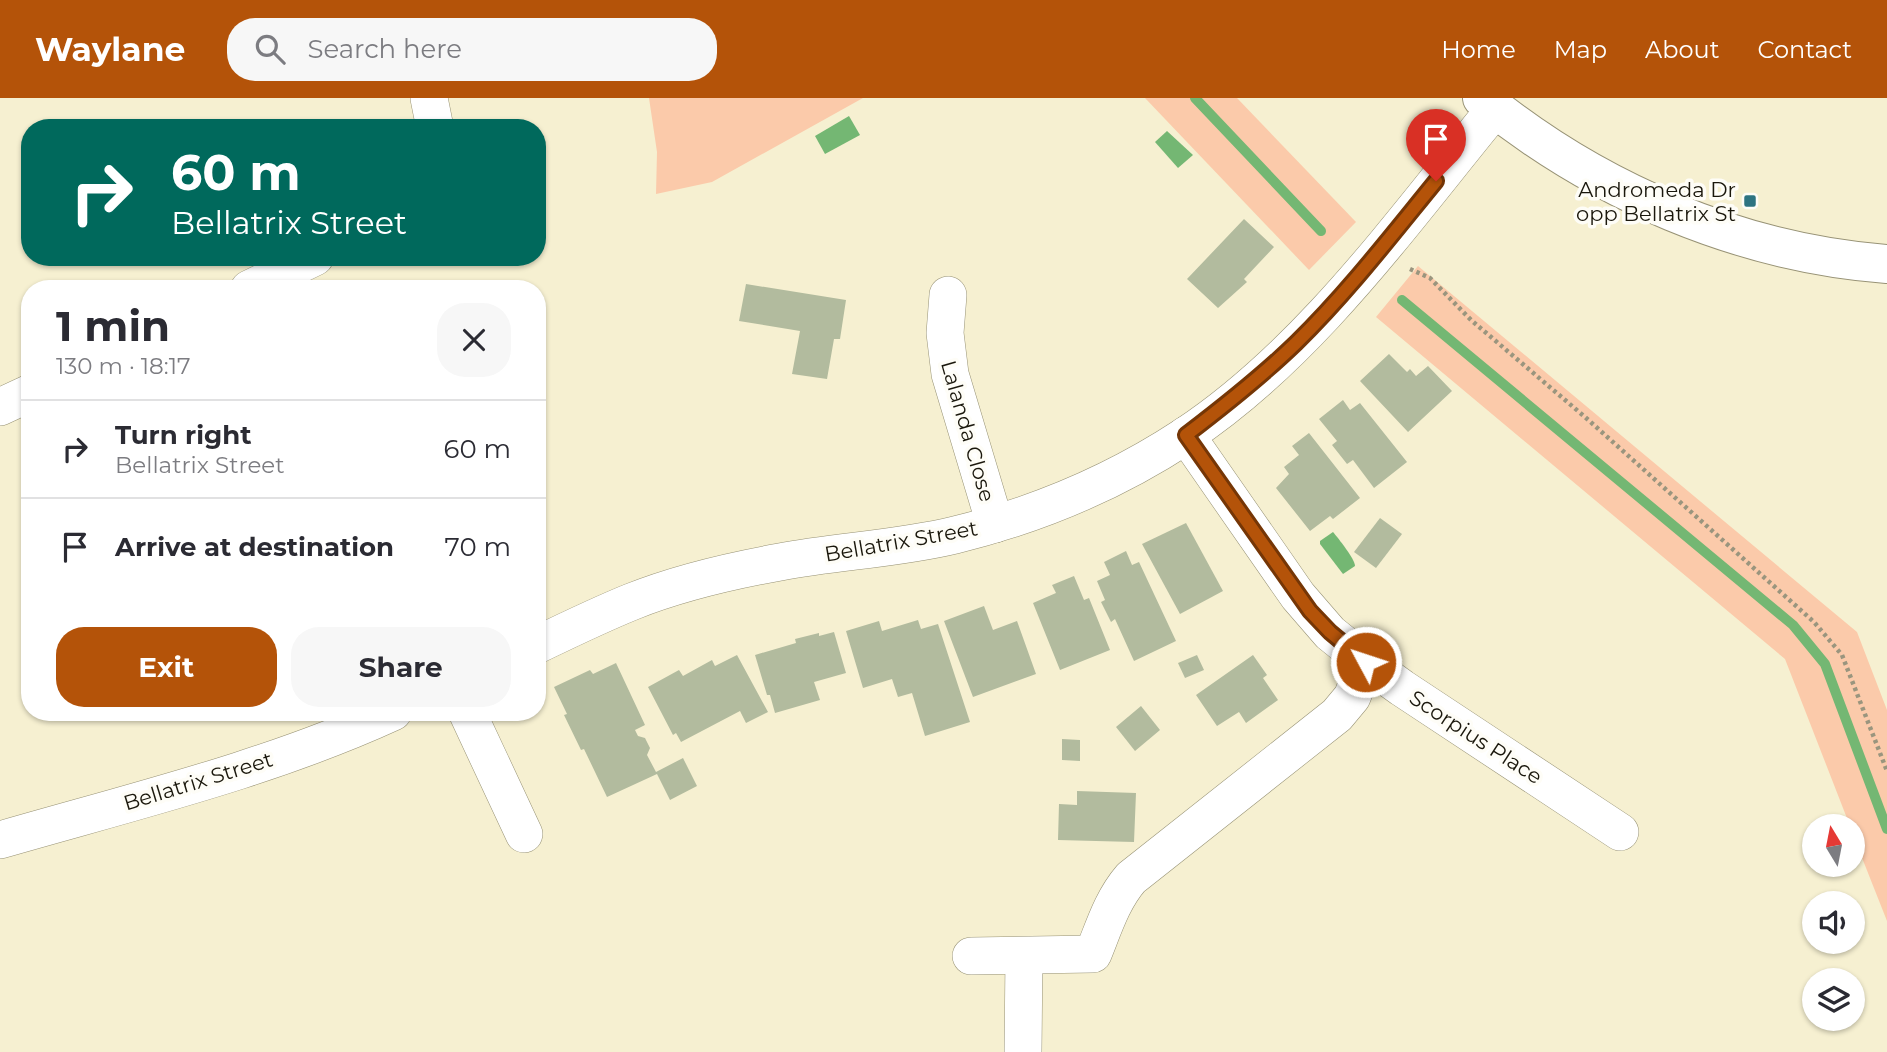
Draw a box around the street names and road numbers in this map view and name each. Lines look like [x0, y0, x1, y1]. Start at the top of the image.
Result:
street label: Lalanda Close [936, 357, 1000, 505]
street label: Bellatrix Street [823, 515, 979, 567]
street label: Scorpius Place [1405, 685, 1547, 789]
street label: Bellatrix Street [120, 746, 276, 816]

